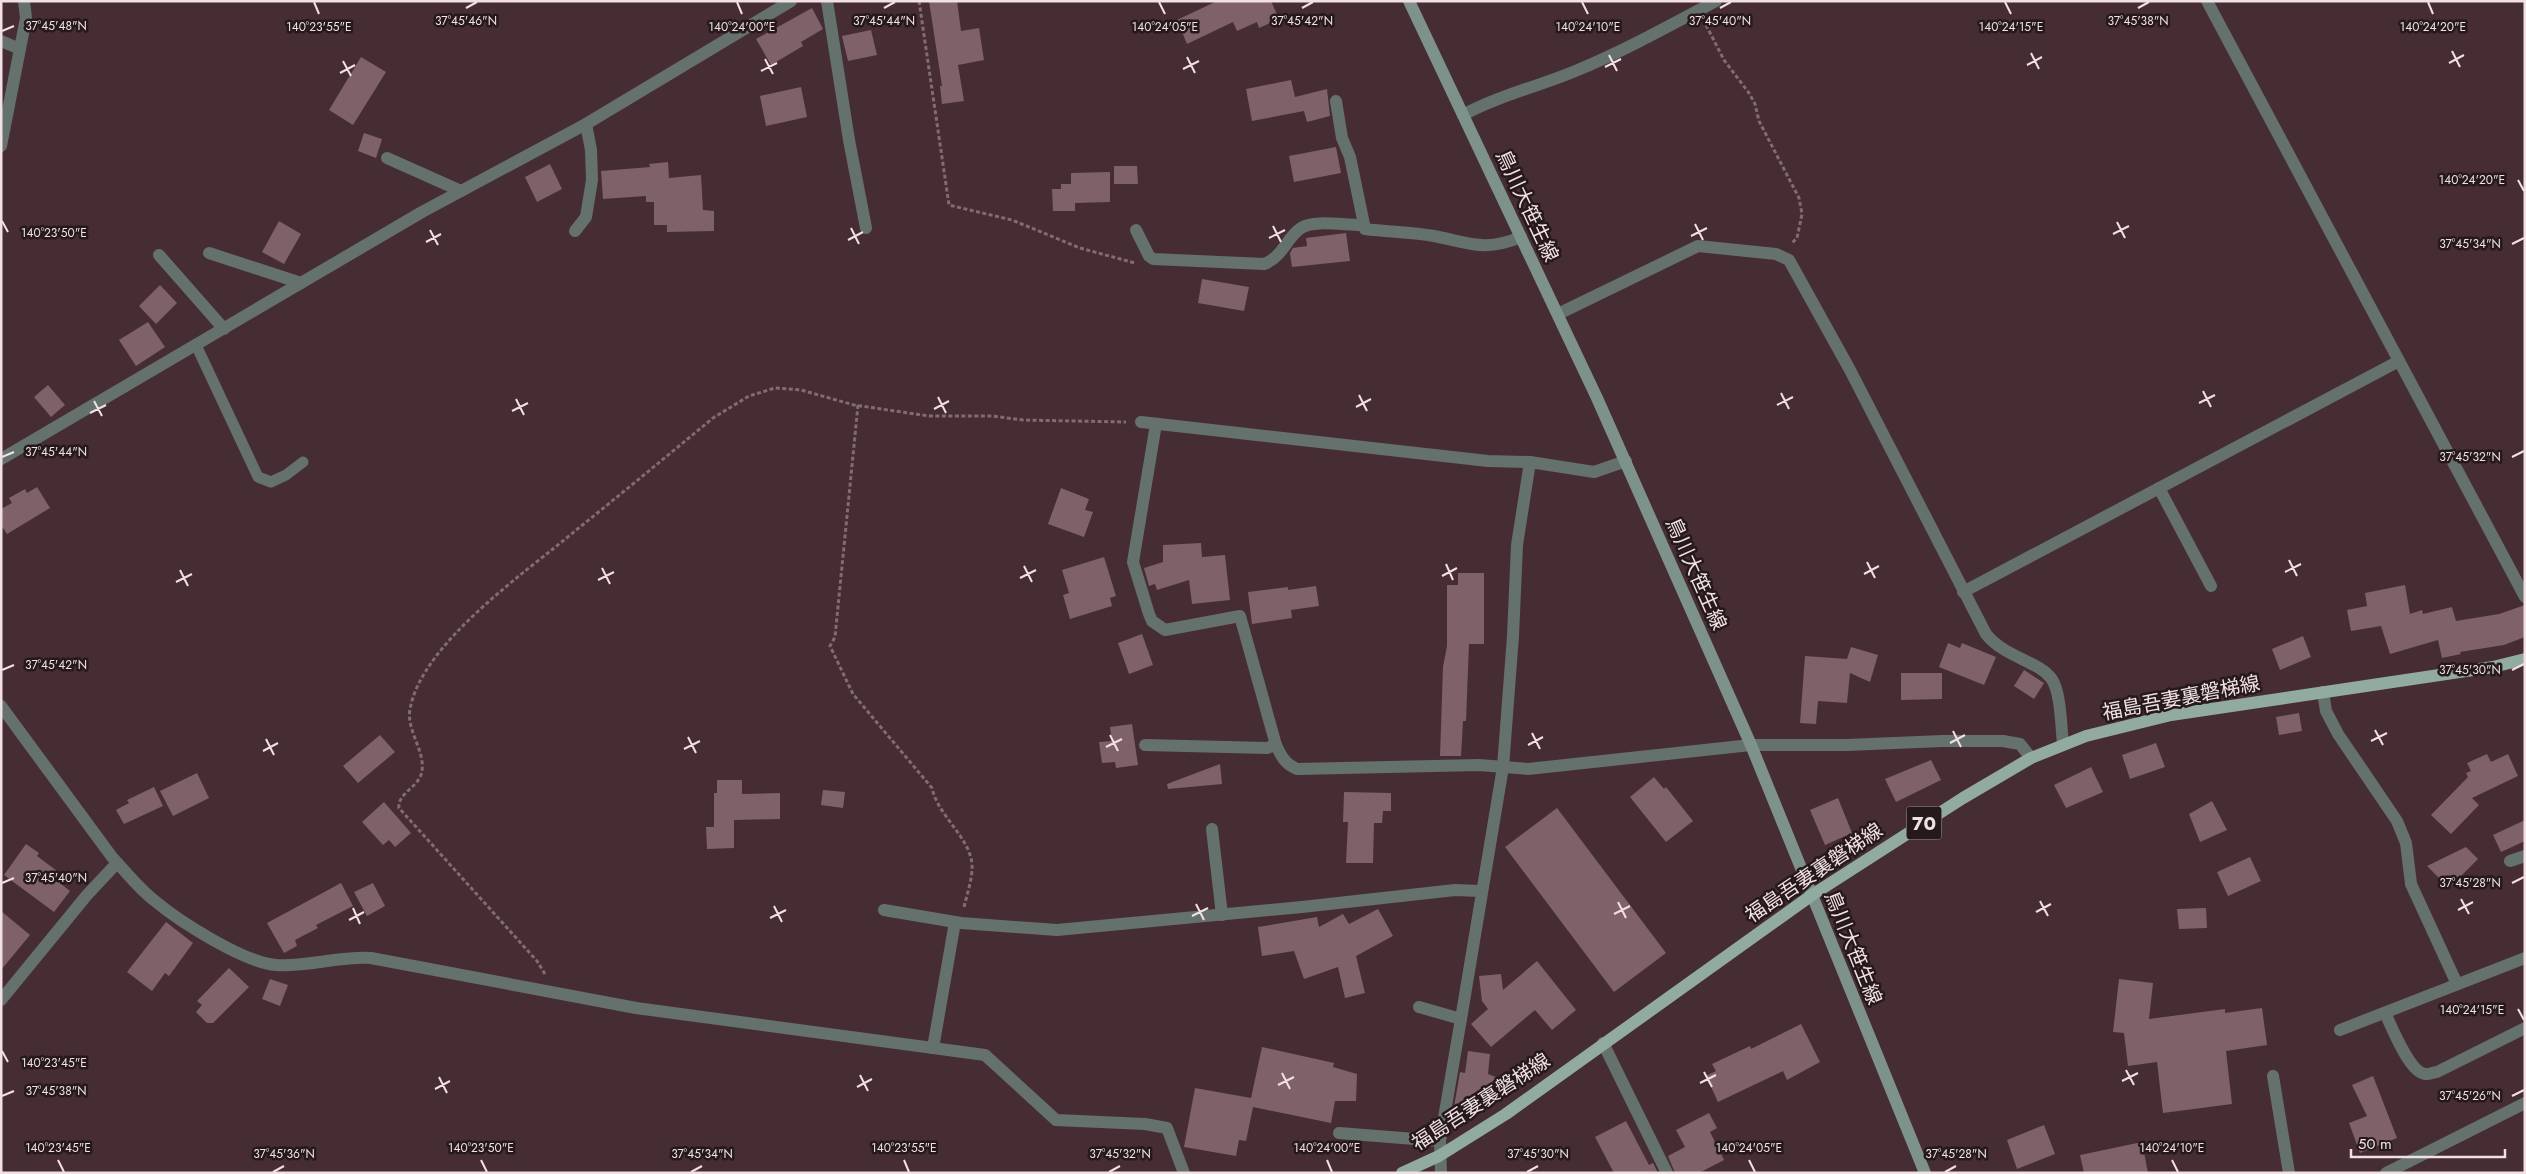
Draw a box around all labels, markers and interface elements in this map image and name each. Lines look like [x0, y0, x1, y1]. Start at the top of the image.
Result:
text: 37°45'46"N [435, 12, 497, 30]
text: 37°45'44"N [853, 12, 915, 30]
text: 37°45'42"N [1271, 12, 1333, 30]
text: 37°45'40"N [1689, 12, 1751, 30]
text: 37°45'38"N [2107, 12, 2169, 30]
text: 37°45'48"N [25, 17, 87, 35]
text: 140°23'55"E [286, 18, 352, 36]
text: 140°24'00"E [709, 18, 775, 36]
text: 140°24'05"E [1132, 18, 1198, 36]
text: 140°24'10"E [1556, 18, 1620, 36]
text: 140°24'15"E [1979, 18, 2043, 36]
text: 140°24'20"E [2400, 18, 2466, 36]
street label: 鳥川大笹生線 [1489, 145, 1565, 267]
text: 140°24'20"E [2439, 171, 2505, 189]
text: 140°23'50"E [21, 224, 87, 242]
text: 37°45'34"N [2439, 235, 2501, 253]
text: 37°45'44"N [25, 443, 87, 461]
text: 37°45'32"N [2439, 448, 2501, 466]
street label: 鳥川大笹生線 [1658, 513, 1734, 635]
text: 37°45'42"N [25, 656, 87, 674]
text: 37°45'30"N [2439, 661, 2501, 679]
street label: 福島吾妻裏磐梯線 [2100, 669, 2262, 727]
road number: 70 [1906, 806, 1942, 840]
street label: 福島吾妻裏磐梯線 [1740, 816, 1888, 930]
text: 37°45'40"N [25, 869, 87, 887]
text: 37°45'28"N [2439, 874, 2501, 892]
street label: 鳥川大笹生線 [1817, 887, 1889, 1009]
text: 140°24'15"E [2440, 1001, 2504, 1019]
street label: 福島吾妻裏磐梯線 [1406, 1046, 1556, 1158]
text: 140°23'45"E [21, 1054, 87, 1072]
text: 37°45'38"N [25, 1082, 87, 1100]
text: 37°45'26"N [2439, 1087, 2501, 1105]
scale bar [2351, 1126, 2505, 1158]
text: 50 m [2358, 1133, 2392, 1155]
text: 140°23'45"E [25, 1139, 91, 1157]
text: 140°23'50"E [448, 1139, 514, 1157]
text: 140°23'55"E [871, 1139, 937, 1157]
text: 140°24'00"E [1294, 1139, 1360, 1157]
text: 140°24'05"E [1716, 1139, 1782, 1157]
text: 140°24'10"E [2140, 1139, 2204, 1157]
text: 37°45'36"N [253, 1145, 315, 1163]
text: 37°45'34"N [671, 1145, 733, 1163]
text: 37°45'32"N [1089, 1145, 1151, 1163]
text: 37°45'30"N [1507, 1145, 1569, 1163]
text: 37°45'28"N [1925, 1145, 1987, 1163]

